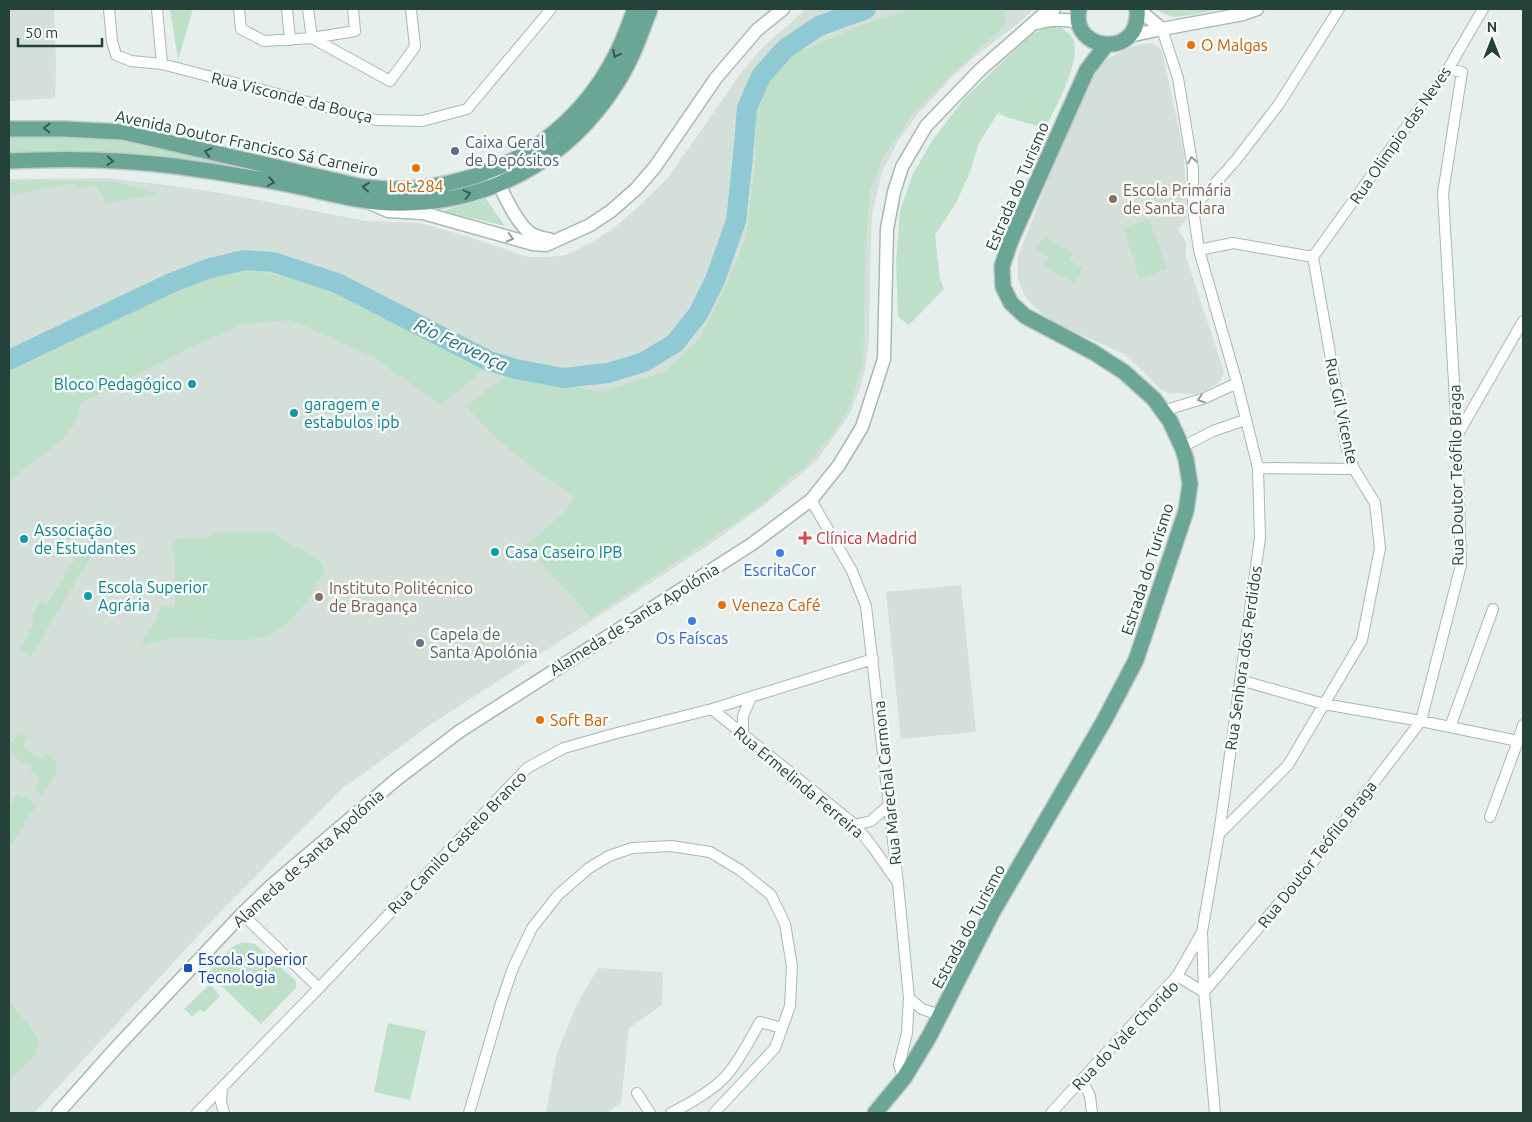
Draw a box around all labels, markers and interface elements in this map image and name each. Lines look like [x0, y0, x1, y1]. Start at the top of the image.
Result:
scale bar [18, 15, 101, 47]
north arrow [1467, 15, 1517, 65]
text: N [1487, 19, 1497, 35]
text: 50 m [25, 24, 58, 41]
place label: O Malgas [1201, 36, 1268, 54]
marker: O Malgas [1185, 39, 1197, 51]
one-way arrow [612, 49, 622, 58]
street label: Rua Olimpio das Neves [1346, 63, 1454, 207]
street label: Rua Visconde da Bouça [209, 68, 375, 126]
street label: Avenida Doutor Francisco Sá Carneiro [114, 106, 380, 180]
street label: Estrada do Turismo [982, 119, 1052, 253]
one-way arrow [43, 123, 51, 134]
place label: Caixa Geral de Depósitos [465, 133, 559, 169]
marker: Caixa Geral de Depósitos [449, 145, 461, 157]
one-way arrow [203, 147, 212, 158]
one-way arrow [1187, 155, 1197, 164]
one-way arrow [106, 156, 114, 167]
marker: Lot.284 [410, 162, 422, 174]
one-way arrow [267, 176, 275, 186]
place label: Lot.284 [389, 177, 444, 195]
place label: Escola Primária de Santa Clara [1123, 181, 1232, 217]
one-way arrow [362, 182, 370, 193]
one-way arrow [463, 189, 472, 200]
marker: Escola Primária de Santa Clara [1107, 193, 1119, 205]
one-way arrow [506, 232, 514, 243]
water label: Rio Fervença [411, 314, 511, 374]
street label: Rua Gil Vicente [1322, 356, 1362, 466]
place label: Bloco Pedagógico [54, 375, 182, 393]
marker: Bloco Pedagógico [186, 378, 198, 390]
street label: Rua Doutor Teófilo Braga [1445, 384, 1467, 566]
one-way arrow [1197, 393, 1205, 403]
place label: garagem e estabulos ipb [304, 395, 400, 431]
marker: garagem e estabulos ipb [288, 407, 300, 419]
street label: Estrada do Turismo [1117, 501, 1177, 637]
place label: Associação de Estudantes [34, 521, 136, 557]
place label: Clínica Madrid [816, 529, 917, 547]
marker: Clínica Madrid [798, 531, 812, 545]
marker: Associação de Estudantes [18, 533, 30, 545]
place label: Casa Caseiro IPB [505, 543, 623, 561]
marker: Casa Caseiro IPB [489, 546, 501, 558]
marker: EscritaCor [774, 547, 786, 559]
street label: Alameda de Santa Apolónia [546, 559, 722, 679]
place label: EscritaCor [743, 561, 817, 579]
street label: Rua Senhora dos Perdidos [1221, 565, 1265, 751]
place label: Escola Superior Agrária [98, 578, 208, 614]
place label: Instituto Politécnico de Bragança [329, 579, 473, 615]
marker: Escola Superior Agrária [82, 590, 94, 602]
marker: Instituto Politécnico de Bragança [313, 591, 325, 603]
place label: Veneza Café [732, 596, 821, 614]
marker: Veneza Café [716, 599, 728, 611]
marker: Os Faíscas [686, 615, 698, 627]
place label: Capela de Santa Apolónia [430, 625, 538, 661]
place label: Os Faíscas [656, 629, 728, 647]
marker: Capela de Santa Apolónia [414, 637, 426, 649]
street label: Rua Marechal Carmona [869, 700, 905, 866]
place label: Soft Bar [550, 711, 608, 729]
marker: Soft Bar [534, 714, 546, 726]
street label: Rua Ermelinda Ferreira [731, 723, 867, 841]
street label: Rua Camilo Castelo Branco [384, 767, 530, 917]
street label: Rua Doutor Teófilo Braga [1254, 777, 1380, 931]
street label: Alameda de Santa Apolónia [229, 786, 387, 930]
street label: Estrada do Turismo [928, 861, 1008, 991]
place label: Escola Superior Tecnologia [198, 950, 308, 986]
marker: Escola Superior Tecnologia [182, 962, 194, 974]
street label: Rua do Vale Chorido [1068, 977, 1182, 1093]

